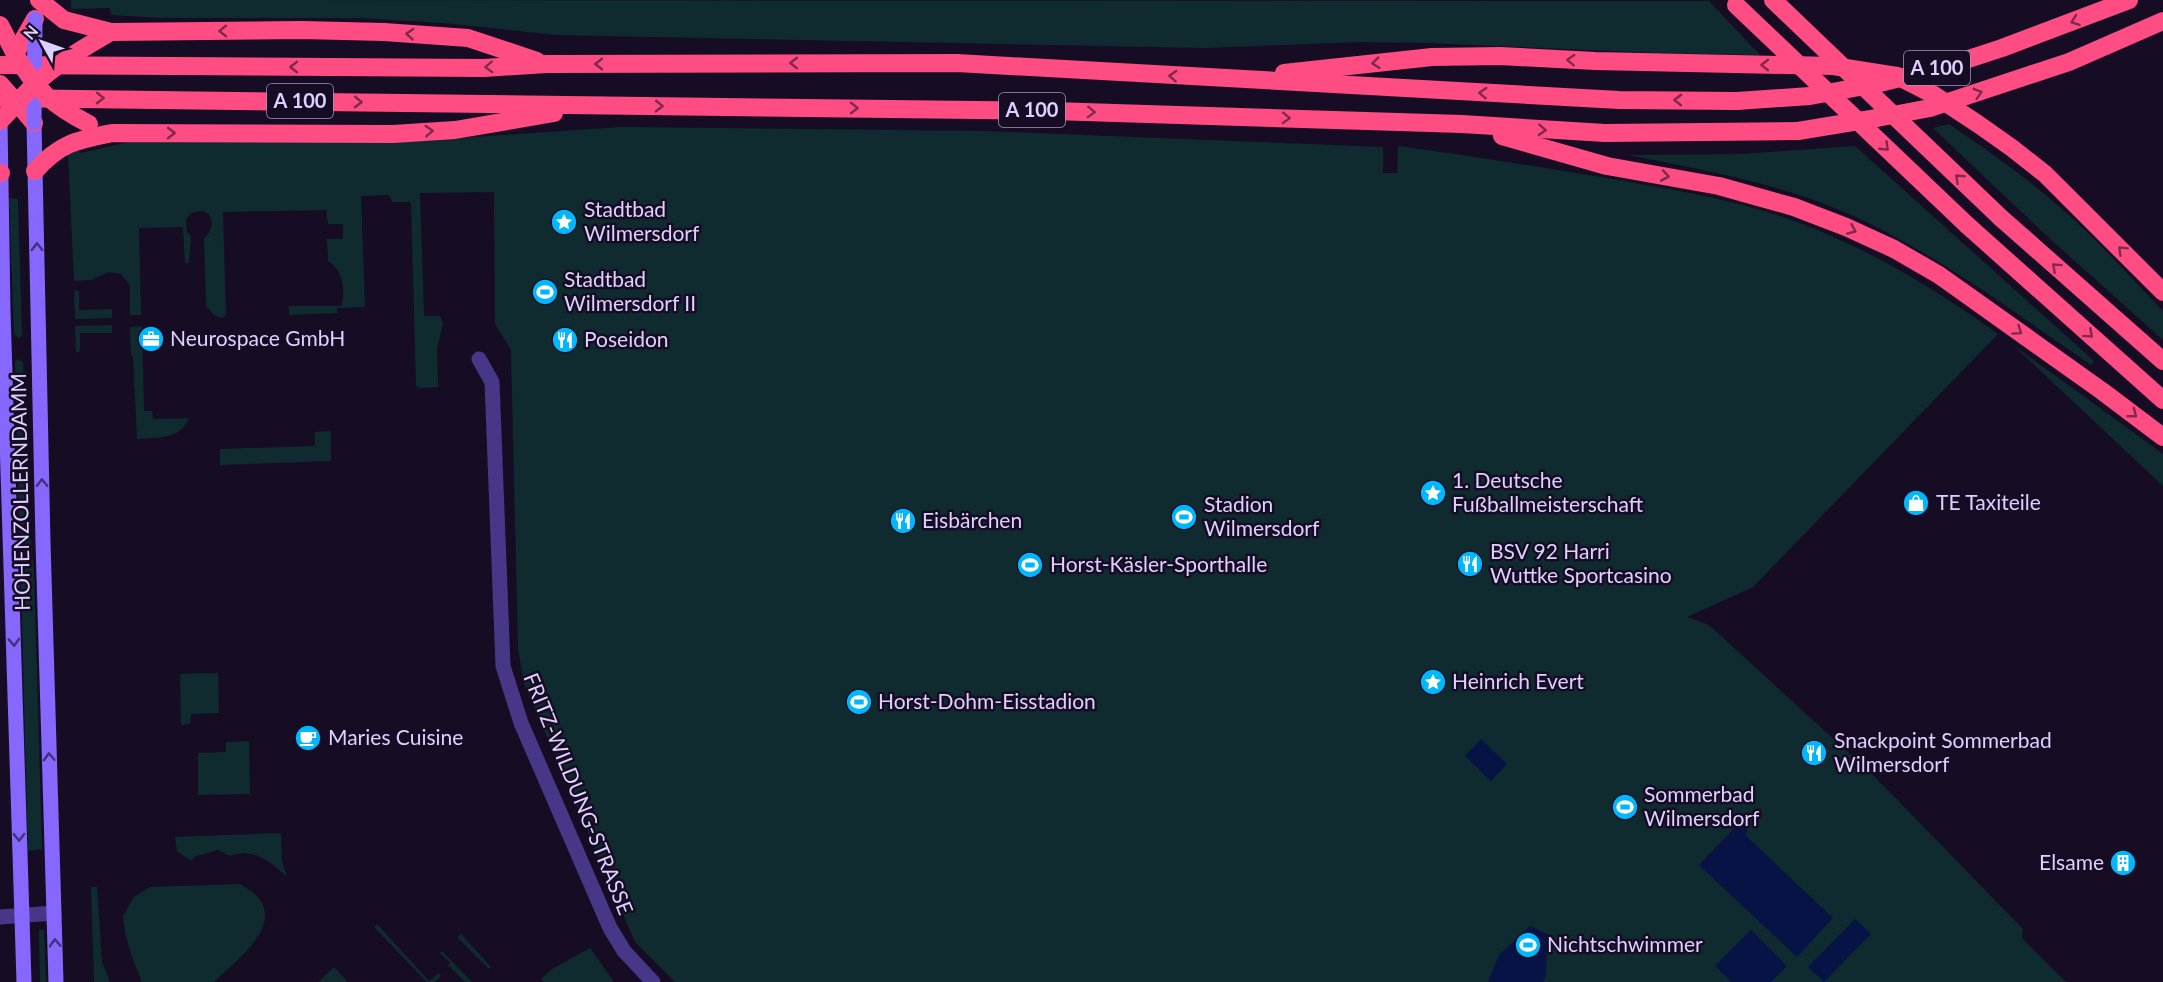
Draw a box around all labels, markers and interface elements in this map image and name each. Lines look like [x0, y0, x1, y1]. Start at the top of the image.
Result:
north arrow [12, 12, 72, 72]
one-way arrow [2070, 14, 2081, 27]
text: N [19, 21, 41, 43]
one-way arrow [218, 25, 227, 37]
one-way arrow [405, 28, 414, 41]
road number: A 100 [1904, 51, 1970, 85]
one-way arrow [1566, 54, 1575, 67]
one-way arrow [1371, 56, 1381, 69]
one-way arrow [789, 57, 798, 69]
one-way arrow [594, 58, 603, 70]
one-way arrow [1761, 59, 1770, 71]
one-way arrow [289, 61, 298, 73]
one-way arrow [484, 61, 493, 74]
one-way arrow [1169, 69, 1178, 82]
road number: A 100 [267, 84, 333, 118]
one-way arrow [1479, 86, 1488, 99]
one-way arrow [1972, 87, 1983, 100]
one-way arrow [96, 92, 105, 104]
road number: A 100 [999, 93, 1065, 127]
one-way arrow [1674, 94, 1683, 106]
one-way arrow [354, 95, 363, 108]
one-way arrow [655, 100, 664, 112]
one-way arrow [850, 102, 859, 114]
one-way arrow [1086, 106, 1095, 118]
one-way arrow [1281, 112, 1290, 125]
one-way arrow [1537, 124, 1546, 137]
one-way arrow [424, 125, 433, 138]
one-way arrow [166, 127, 175, 139]
one-way arrow [1879, 140, 1889, 151]
one-way arrow [1660, 169, 1670, 182]
one-way arrow [1955, 174, 1966, 185]
place label: Stadtbad Wilmersdorf [584, 196, 700, 245]
place icon: Stadtbad Wilmersdorf [549, 207, 579, 237]
one-way arrow [1846, 222, 1857, 234]
one-way arrow [31, 242, 43, 251]
one-way arrow [2119, 246, 2130, 257]
one-way arrow [2053, 263, 2063, 274]
place label: Stadtbad Wilmersdorf II [564, 266, 696, 315]
sports icon: Stadtbad Wilmersdorf II [530, 277, 560, 307]
office icon: Neurospace GmbH [136, 324, 166, 354]
one-way arrow [2011, 324, 2022, 335]
place label: Neurospace GmbH [170, 325, 345, 350]
restaurant icon: Poseidon [550, 325, 580, 355]
place label: Poseidon [584, 326, 669, 351]
one-way arrow [2082, 327, 2093, 338]
street label: HOHENZOLLERNDAMM [5, 373, 34, 611]
one-way arrow [2126, 407, 2137, 418]
place label: 1. Deutsche Fußballmeisterschaft [1452, 467, 1644, 516]
place icon: 1. Deutsche Fußballmeisterschaft [1418, 478, 1448, 508]
one-way arrow [36, 479, 48, 488]
shop icon: TE Taxiteile [1901, 488, 1931, 518]
place label: TE Taxiteile [1936, 489, 2041, 514]
place label: Stadion Wilmersdorf [1204, 491, 1320, 540]
sports icon: Stadion Wilmersdorf [1169, 502, 1199, 532]
restaurant icon: Eisbärchen [888, 506, 918, 536]
place label: Eisbärchen [922, 507, 1022, 532]
place label: BSV 92 Harri Wuttke Sportcasino [1490, 538, 1672, 587]
restaurant icon: BSV 92 Harri Wuttke Sportcasino [1455, 549, 1485, 579]
sports icon: Horst-Käsler-Sporthalle [1015, 550, 1045, 580]
place label: Horst-Käsler-Sporthalle [1050, 551, 1267, 576]
one-way arrow [8, 637, 20, 646]
place icon: Heinrich Evert [1418, 667, 1448, 697]
place label: Heinrich Evert [1452, 668, 1584, 693]
street label: FRITZ-WILDUNG-STRASSE [519, 669, 639, 918]
sports icon: Horst-Dohm-Eisstadion [844, 687, 874, 717]
place label: Horst-Dohm-Eisstadion [878, 688, 1096, 713]
cafe icon: Maries Cuisine [293, 723, 323, 753]
place label: Maries Cuisine [328, 724, 463, 749]
place label: Snackpoint Sommerbad Wilmersdorf [1834, 727, 2052, 776]
restaurant icon: Snackpoint Sommerbad Wilmersdorf [1799, 738, 1829, 768]
one-way arrow [43, 753, 56, 762]
place label: Sommerbad Wilmersdorf [1644, 781, 1760, 830]
sports icon: Sommerbad Wilmersdorf [1610, 792, 1640, 822]
one-way arrow [13, 832, 25, 841]
building icon: Elsame [2108, 848, 2138, 878]
place label: Elsame [2039, 849, 2104, 874]
sports icon: Nichtschwimmer [1513, 930, 1543, 960]
place label: Nichtschwimmer [1547, 931, 1703, 956]
one-way arrow [48, 939, 61, 948]

